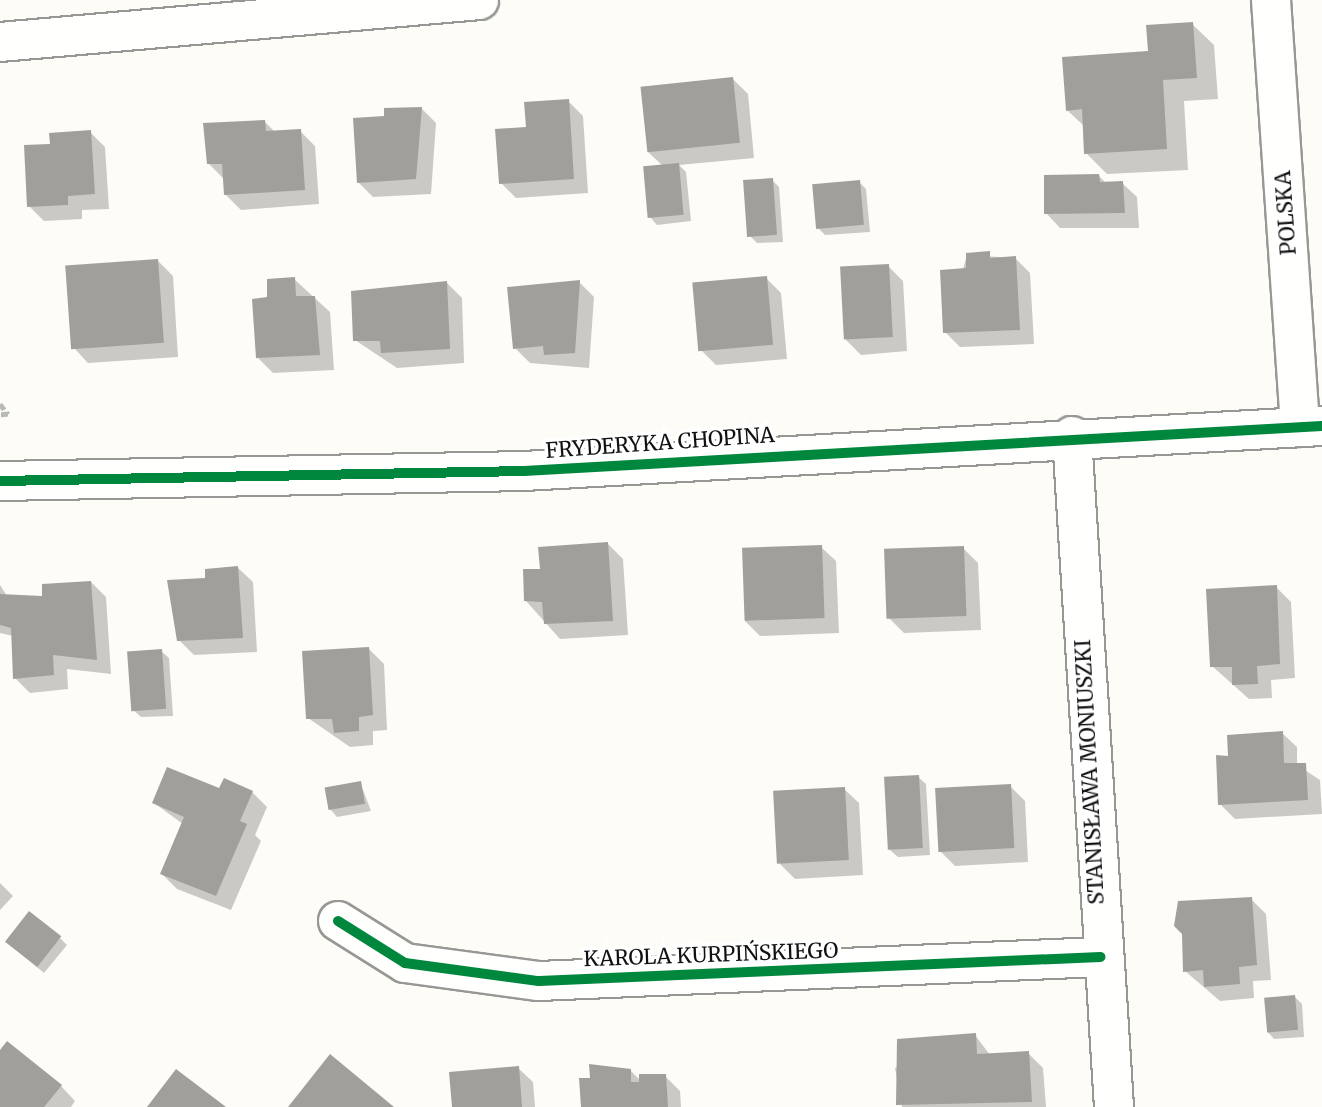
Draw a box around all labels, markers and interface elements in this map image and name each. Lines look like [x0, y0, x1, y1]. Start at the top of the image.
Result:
street label: POLSKA [1270, 170, 1302, 256]
street label: FRYDERYKA CHOPINA [545, 422, 775, 464]
street label: STANISŁAWA MONIUSZKI [1070, 639, 1110, 905]
street label: KAROLA KURPIŃSKIEGO [583, 938, 839, 972]

